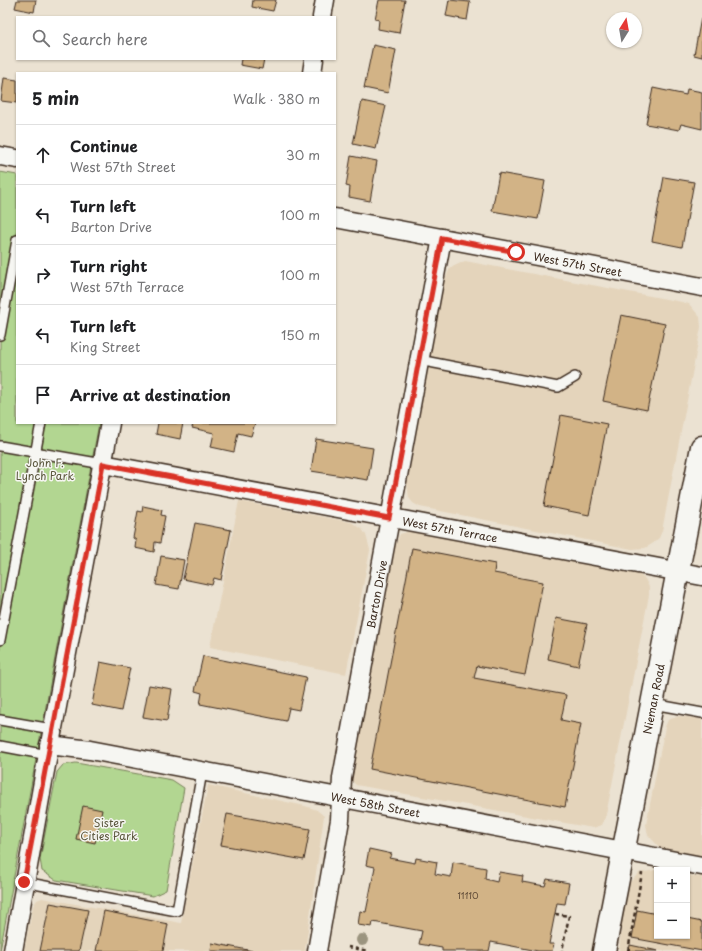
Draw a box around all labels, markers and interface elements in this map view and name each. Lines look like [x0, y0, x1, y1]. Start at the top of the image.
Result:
north arrow [606, 12, 642, 48]
search box [16, 16, 336, 60]
icon: search [30, 27, 52, 49]
text: Search here [62, 27, 148, 50]
text: 5 min [32, 85, 79, 111]
text: Walk · 380 m [233, 89, 320, 108]
text: Continue [70, 134, 138, 157]
icon: ahead [32, 144, 54, 166]
text: 30 m [286, 145, 320, 164]
text: West 57th Street [70, 157, 176, 176]
text: Turn left [70, 194, 136, 217]
icon: left [32, 204, 54, 226]
text: 100 m [280, 205, 320, 224]
text: Barton Drive [70, 217, 152, 236]
route start [507, 243, 525, 261]
street label: West 57th Street [532, 247, 624, 280]
text: Turn right [70, 254, 147, 277]
icon: right [32, 264, 54, 286]
text: 100 m [280, 265, 320, 284]
text: West 57th Terrace [70, 277, 184, 296]
text: Turn left [70, 314, 136, 337]
icon: left [32, 324, 54, 346]
text: 150 m [281, 325, 320, 344]
text: King Street [70, 337, 140, 356]
text: Arrive at destination [70, 383, 231, 406]
icon: arrive [32, 384, 54, 406]
park label: John F. Lynch Park [16, 454, 75, 484]
street label: West 57th Terrace [401, 512, 499, 546]
street label: Barton Drive [361, 558, 391, 630]
street label: Nieman Road [638, 661, 668, 735]
street label: West 58th Street [329, 787, 422, 821]
park label: Sister Cities Park [80, 814, 138, 844]
map controls [654, 867, 690, 939]
button: + [654, 867, 690, 903]
route end [15, 873, 33, 891]
house number: 11110 [457, 888, 479, 902]
button: − [654, 903, 690, 939]

